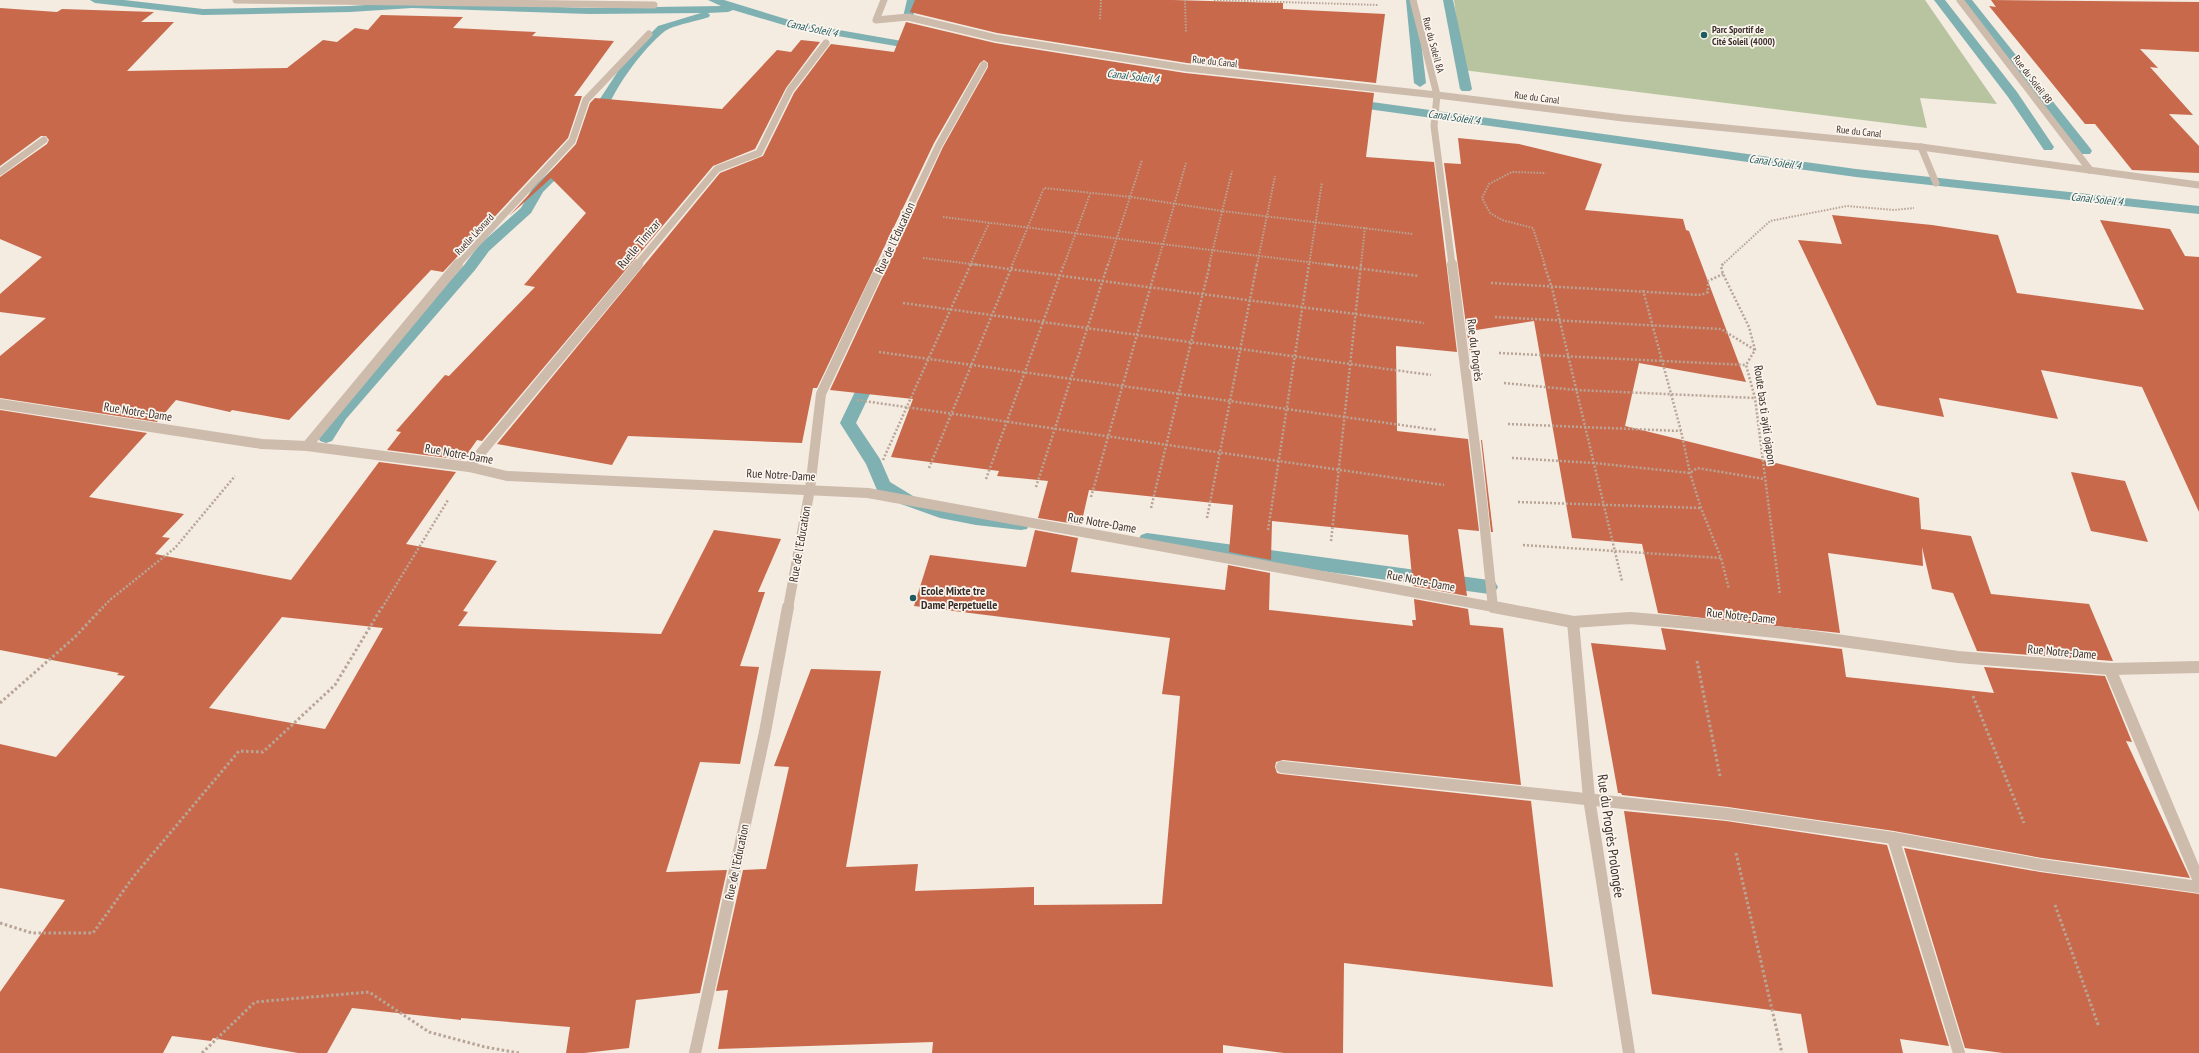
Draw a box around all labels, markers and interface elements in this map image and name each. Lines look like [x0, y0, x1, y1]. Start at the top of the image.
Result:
water label: Canal Soleil 4 [785, 16, 840, 40]
street label: Rue du Soleil 8A [1420, 16, 1447, 75]
place label: Parc Sportif de Cité Soleil (4000) [1712, 23, 1775, 48]
marker: Parc Sportif de Cité Soleil (4000) [1699, 30, 1709, 40]
street label: Rue du Canal [1192, 53, 1239, 70]
street label: Rue du Soleil 8B [2010, 53, 2055, 106]
water label: Canal Soleil 4 [1106, 66, 1161, 86]
street label: Rue du Canal [1514, 88, 1561, 107]
water label: Canal Soleil 4 [1427, 106, 1482, 128]
street label: Rue du Canal [1836, 123, 1883, 140]
water label: Canal Soleil 4 [1748, 151, 1803, 173]
water label: Canal Soleil 4 [2070, 189, 2125, 209]
street label: Rue de l'Education [871, 200, 918, 276]
street label: Ruelle Léonard [452, 211, 497, 258]
street label: Ruelle Timizar [614, 216, 664, 271]
street label: Rue du Progrès [1464, 318, 1487, 382]
street label: Route bas ti ayiti ojapon [1751, 364, 1780, 466]
street label: Rue Notre-Dame [103, 399, 173, 424]
street label: Rue Notre-Dame [424, 440, 494, 467]
street label: Rue Notre-Dame [746, 465, 816, 484]
street label: Rue de l'Education [785, 505, 814, 583]
street label: Rue Notre-Dame [1067, 509, 1137, 536]
street label: Rue Notre-Dame [1386, 567, 1456, 594]
place label: Ecole Mixte tre Dame Perpetuelle [921, 583, 997, 612]
marker: Ecole Mixte tre Dame Perpetuelle [908, 593, 918, 603]
street label: Rue Notre-Dame [1706, 604, 1776, 627]
street label: Rue Notre-Dame [2027, 641, 2097, 662]
street label: Rue du Progrès Prolongée [1593, 773, 1629, 899]
street label: Rue de l'Education [721, 823, 752, 901]

